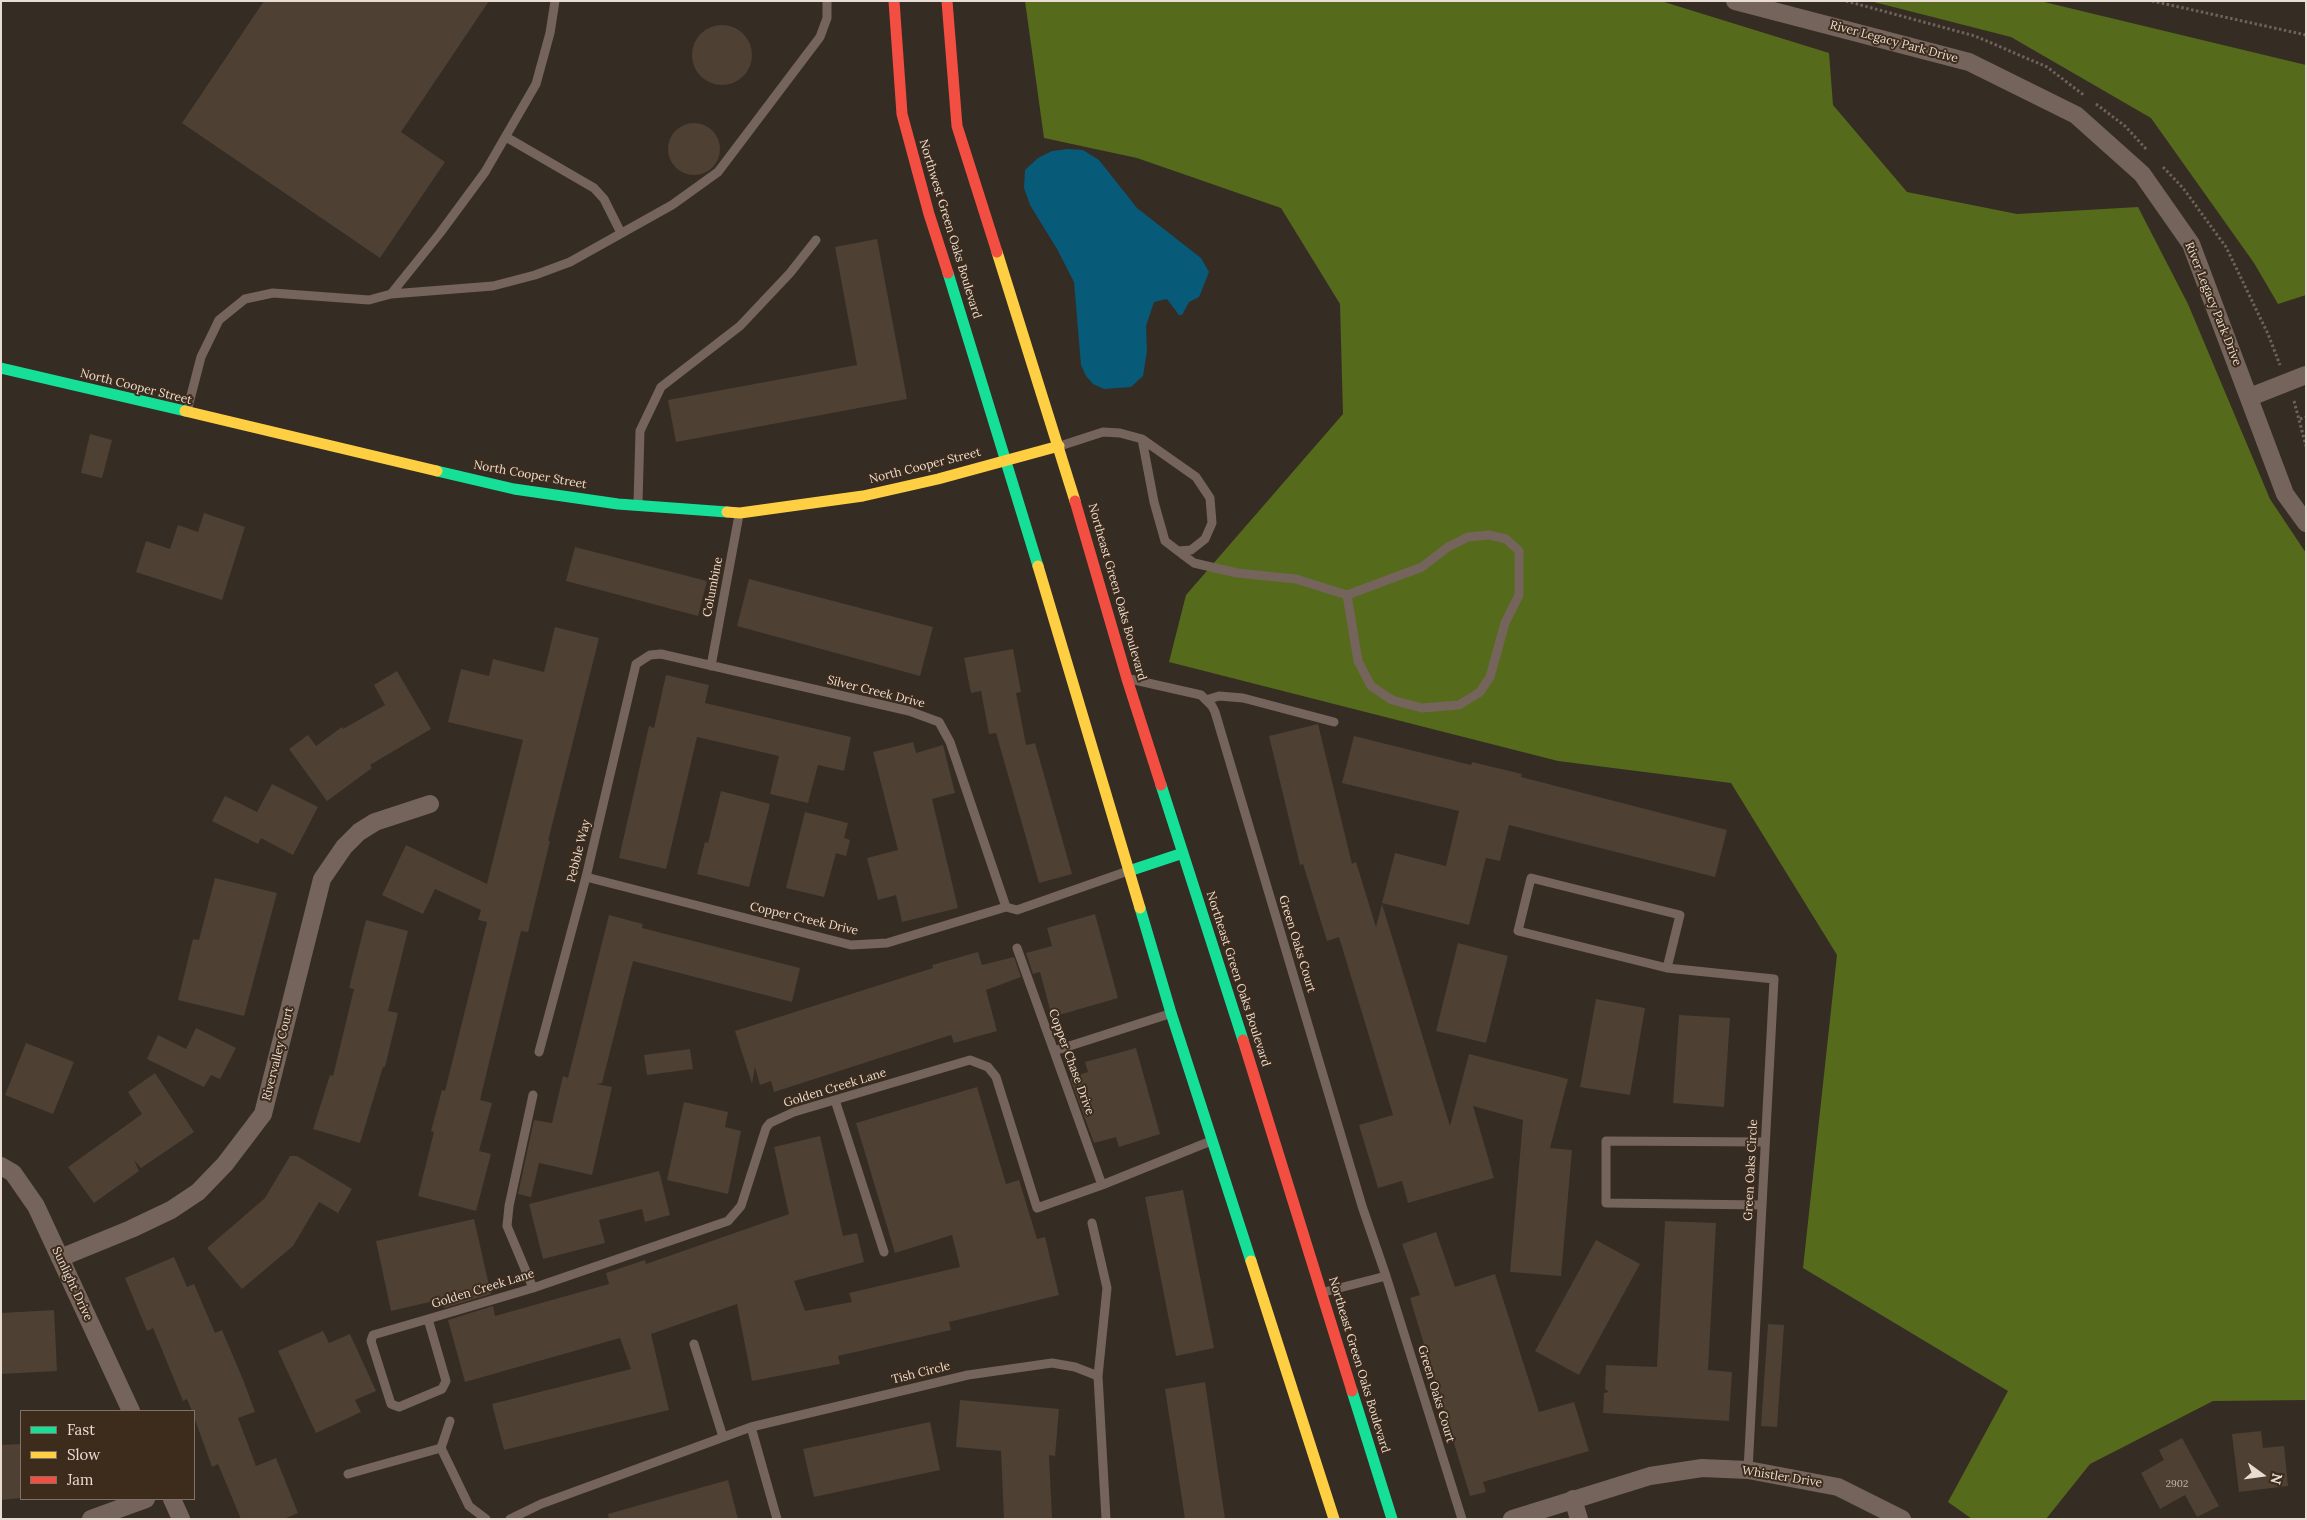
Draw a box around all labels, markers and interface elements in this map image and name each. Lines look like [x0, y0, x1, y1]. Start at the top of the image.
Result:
street label: River Legacy Park Drive [1828, 18, 1960, 66]
street label: Northwest Green Oaks Boulevard [916, 138, 984, 320]
street label: River Legacy Park Drive [2182, 240, 2244, 368]
street label: North Cooper Street [79, 366, 193, 408]
street label: North Cooper Street [868, 445, 982, 487]
street label: North Cooper Street [472, 458, 588, 492]
street label: Northeast Green Oaks Boulevard [1085, 502, 1149, 682]
street label: Columbine [700, 556, 726, 618]
street label: Silver Creek Drive [826, 673, 926, 711]
street label: Pebble Way [564, 818, 594, 884]
street label: Northeast Green Oaks Boulevard [1203, 890, 1273, 1068]
street label: Green Oaks Court [1275, 894, 1319, 994]
street label: Copper Creek Drive [748, 900, 860, 938]
street label: Rivervalley Court [259, 1006, 297, 1102]
street label: Copper Chase Drive [1045, 1007, 1097, 1117]
street label: Golden Creek Lane [782, 1066, 888, 1110]
street label: Green Oaks Circle [1741, 1119, 1761, 1221]
street label: Sunlight Drive [49, 1245, 95, 1323]
street label: Golden Creek Lane [430, 1267, 536, 1311]
street label: Northeast Green Oaks Boulevard [1325, 1275, 1393, 1455]
street label: Green Oaks Court [1414, 1344, 1458, 1444]
street label: Tish Circle [890, 1359, 952, 1387]
legend [20, 1410, 195, 1500]
text: Fast [67, 1420, 95, 1439]
text: Slow [67, 1445, 100, 1464]
north arrow [2237, 1450, 2287, 1500]
street label: Whistler Drive [1741, 1464, 1823, 1490]
text: Jam [67, 1470, 94, 1489]
text: N [2267, 1471, 2287, 1486]
house number: 2902 [2166, 1478, 2188, 1490]

